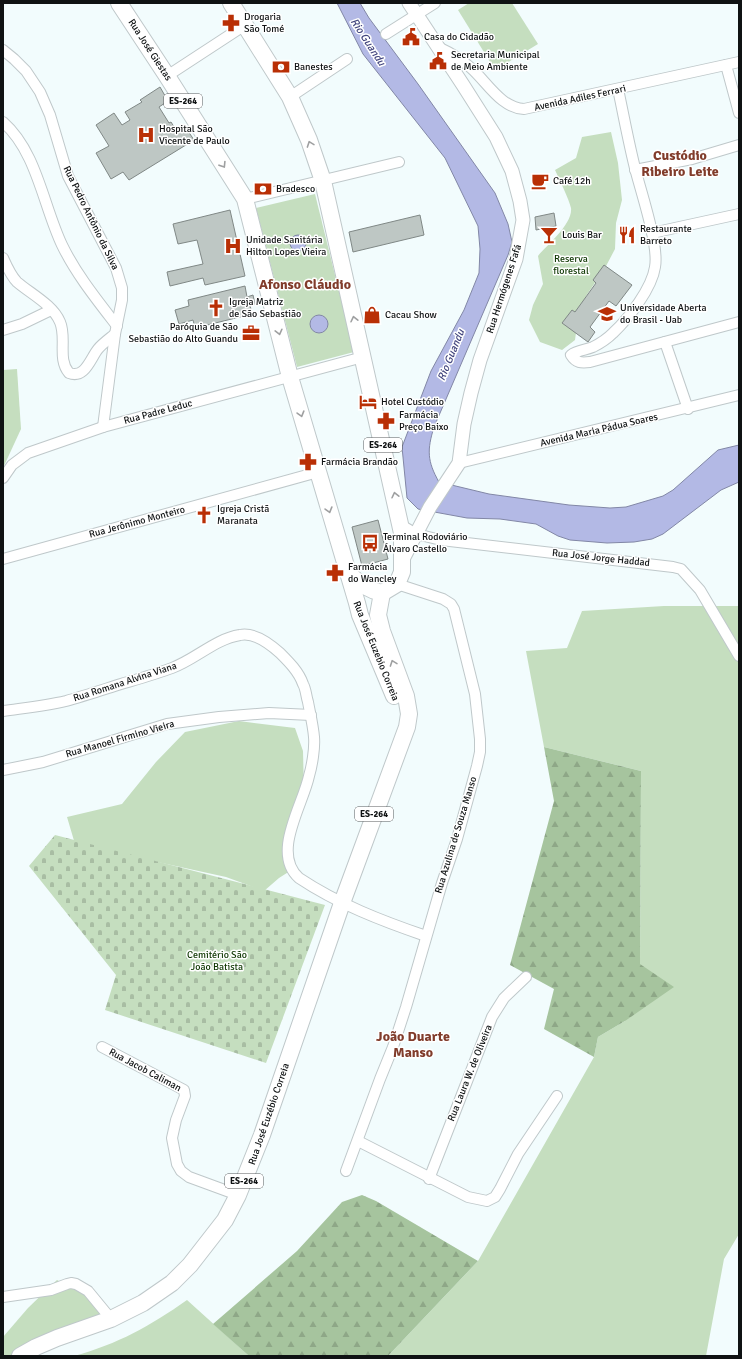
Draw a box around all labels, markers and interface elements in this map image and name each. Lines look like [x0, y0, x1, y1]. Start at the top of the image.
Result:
place label: Drogaria São Tomé [244, 11, 284, 35]
pharmacy icon: Drogaria São Tomé [221, 13, 241, 33]
water label: Rio Guandu [348, 16, 389, 69]
street label: Rua José Giestas [126, 17, 175, 84]
public building icon: Casa do Cidadão [401, 27, 421, 47]
place label: Casa do Cidadão [424, 31, 494, 43]
place label: Secretaria Municipal de Meio Ambiente [451, 49, 540, 73]
public building icon: Secretaria Municipal de Meio Ambiente [428, 51, 448, 71]
bank icon: Banestes [271, 57, 291, 77]
place label: Banestes [294, 61, 333, 73]
street label: Avenida Adiles Ferrari [533, 82, 627, 114]
road number: ES-264 [164, 94, 202, 108]
place label: Hospital São Vicente de Paulo [159, 123, 230, 147]
hospital icon: Hospital São Vicente de Paulo [136, 125, 156, 145]
one-way arrow [306, 140, 315, 147]
district label: Custódio Ribeiro Leite [641, 147, 719, 180]
one-way arrow [219, 161, 226, 168]
street label: Rua Pedro Antônio da Silva [61, 164, 121, 272]
cafe icon: Café 12h [530, 171, 550, 191]
place label: Café 12h [553, 175, 591, 187]
bank icon: Bradesco [253, 179, 273, 199]
place label: Bradesco [276, 183, 315, 195]
place label: Restaurante Barreto [640, 223, 692, 247]
bar icon: Louis Bar [539, 225, 559, 245]
restaurant icon: Restaurante Barreto [617, 225, 637, 245]
place label: Louis Bar [562, 229, 602, 241]
place label: Unidade Sanitária Hilton Lopes Vieira [246, 234, 326, 258]
hospital icon: Unidade Sanitária Hilton Lopes Vieira [223, 236, 243, 256]
street label: Rua Hermógenes Fafá [484, 243, 524, 335]
park label: Reserva florestal [553, 253, 589, 277]
district label: Afonso Cláudio [259, 276, 351, 293]
place label: Igreja Matriz de São Sebastião [229, 296, 301, 320]
church icon: Igreja Matriz de São Sebastião [206, 298, 226, 318]
place label: Universidade Aberta do Brasil - Uab [620, 302, 707, 326]
school or university icon: Universidade Aberta do Brasil - Uab [597, 304, 617, 324]
shop icon: Cacau Show [362, 305, 382, 325]
place label: Cacau Show [385, 309, 438, 321]
one-way arrow [350, 316, 359, 323]
place label: Paróquia de São Sebastião do Alto Guandu [129, 321, 238, 345]
office icon: Paróquia de São Sebastião do Alto Guandu [241, 323, 261, 343]
water label: Rio Guandu [435, 327, 468, 383]
one-way arrow [274, 328, 283, 335]
hotel icon: Hotel Custódio [358, 392, 378, 412]
place label: Hotel Custódio [381, 396, 444, 408]
street label: Rua Padre Leduc [122, 397, 194, 427]
place label: Farmácia Preço Baixo [399, 409, 448, 433]
street label: Avenida Maria Pádua Soares [539, 410, 660, 449]
one-way arrow [296, 411, 305, 418]
pharmacy icon: Farmácia Preço Baixo [376, 411, 396, 431]
road number: ES-264 [364, 438, 402, 452]
pharmacy icon: Farmácia Brandão [298, 452, 318, 472]
place label: Farmácia Brandão [321, 456, 398, 468]
one-way arrow [391, 492, 399, 498]
street label: Rua Jerônimo Monteiro [88, 503, 186, 541]
place label: Igreja Cristã Maranata [217, 503, 269, 527]
church icon: Igreja Cristã Maranata [194, 505, 214, 525]
one-way arrow [324, 506, 333, 513]
place label: Terminal Rodoviário Álvaro Castello [383, 531, 468, 555]
bus stop icon: Terminal Rodoviário Álvaro Castello [360, 533, 380, 553]
street label: Rua José Jorge Haddad [552, 547, 650, 569]
place label: Farmácia do Wancley [348, 561, 397, 585]
pharmacy icon: Farmácia do Wancley [325, 563, 345, 583]
street label: Rua José Euzebio Correia [350, 599, 402, 703]
one-way arrow [389, 659, 397, 666]
street label: Rua Romana Alvina Viana [72, 660, 178, 704]
street label: Rua Manoel Firmino Vieira [64, 718, 176, 760]
street label: Rua Azulina de Souza Manso [432, 775, 480, 895]
road number: ES-264 [355, 807, 393, 821]
park label: Cemitério São João Batista [187, 949, 247, 973]
street label: Rua Laura W. de Oliveira [445, 1023, 495, 1123]
district label: João Duarte Manso [376, 1028, 450, 1061]
street label: Rua Jacob Caliman [107, 1046, 183, 1094]
street label: Rua José Euzébio Correia [246, 1062, 292, 1166]
road number: ES-264 [225, 1174, 263, 1188]

